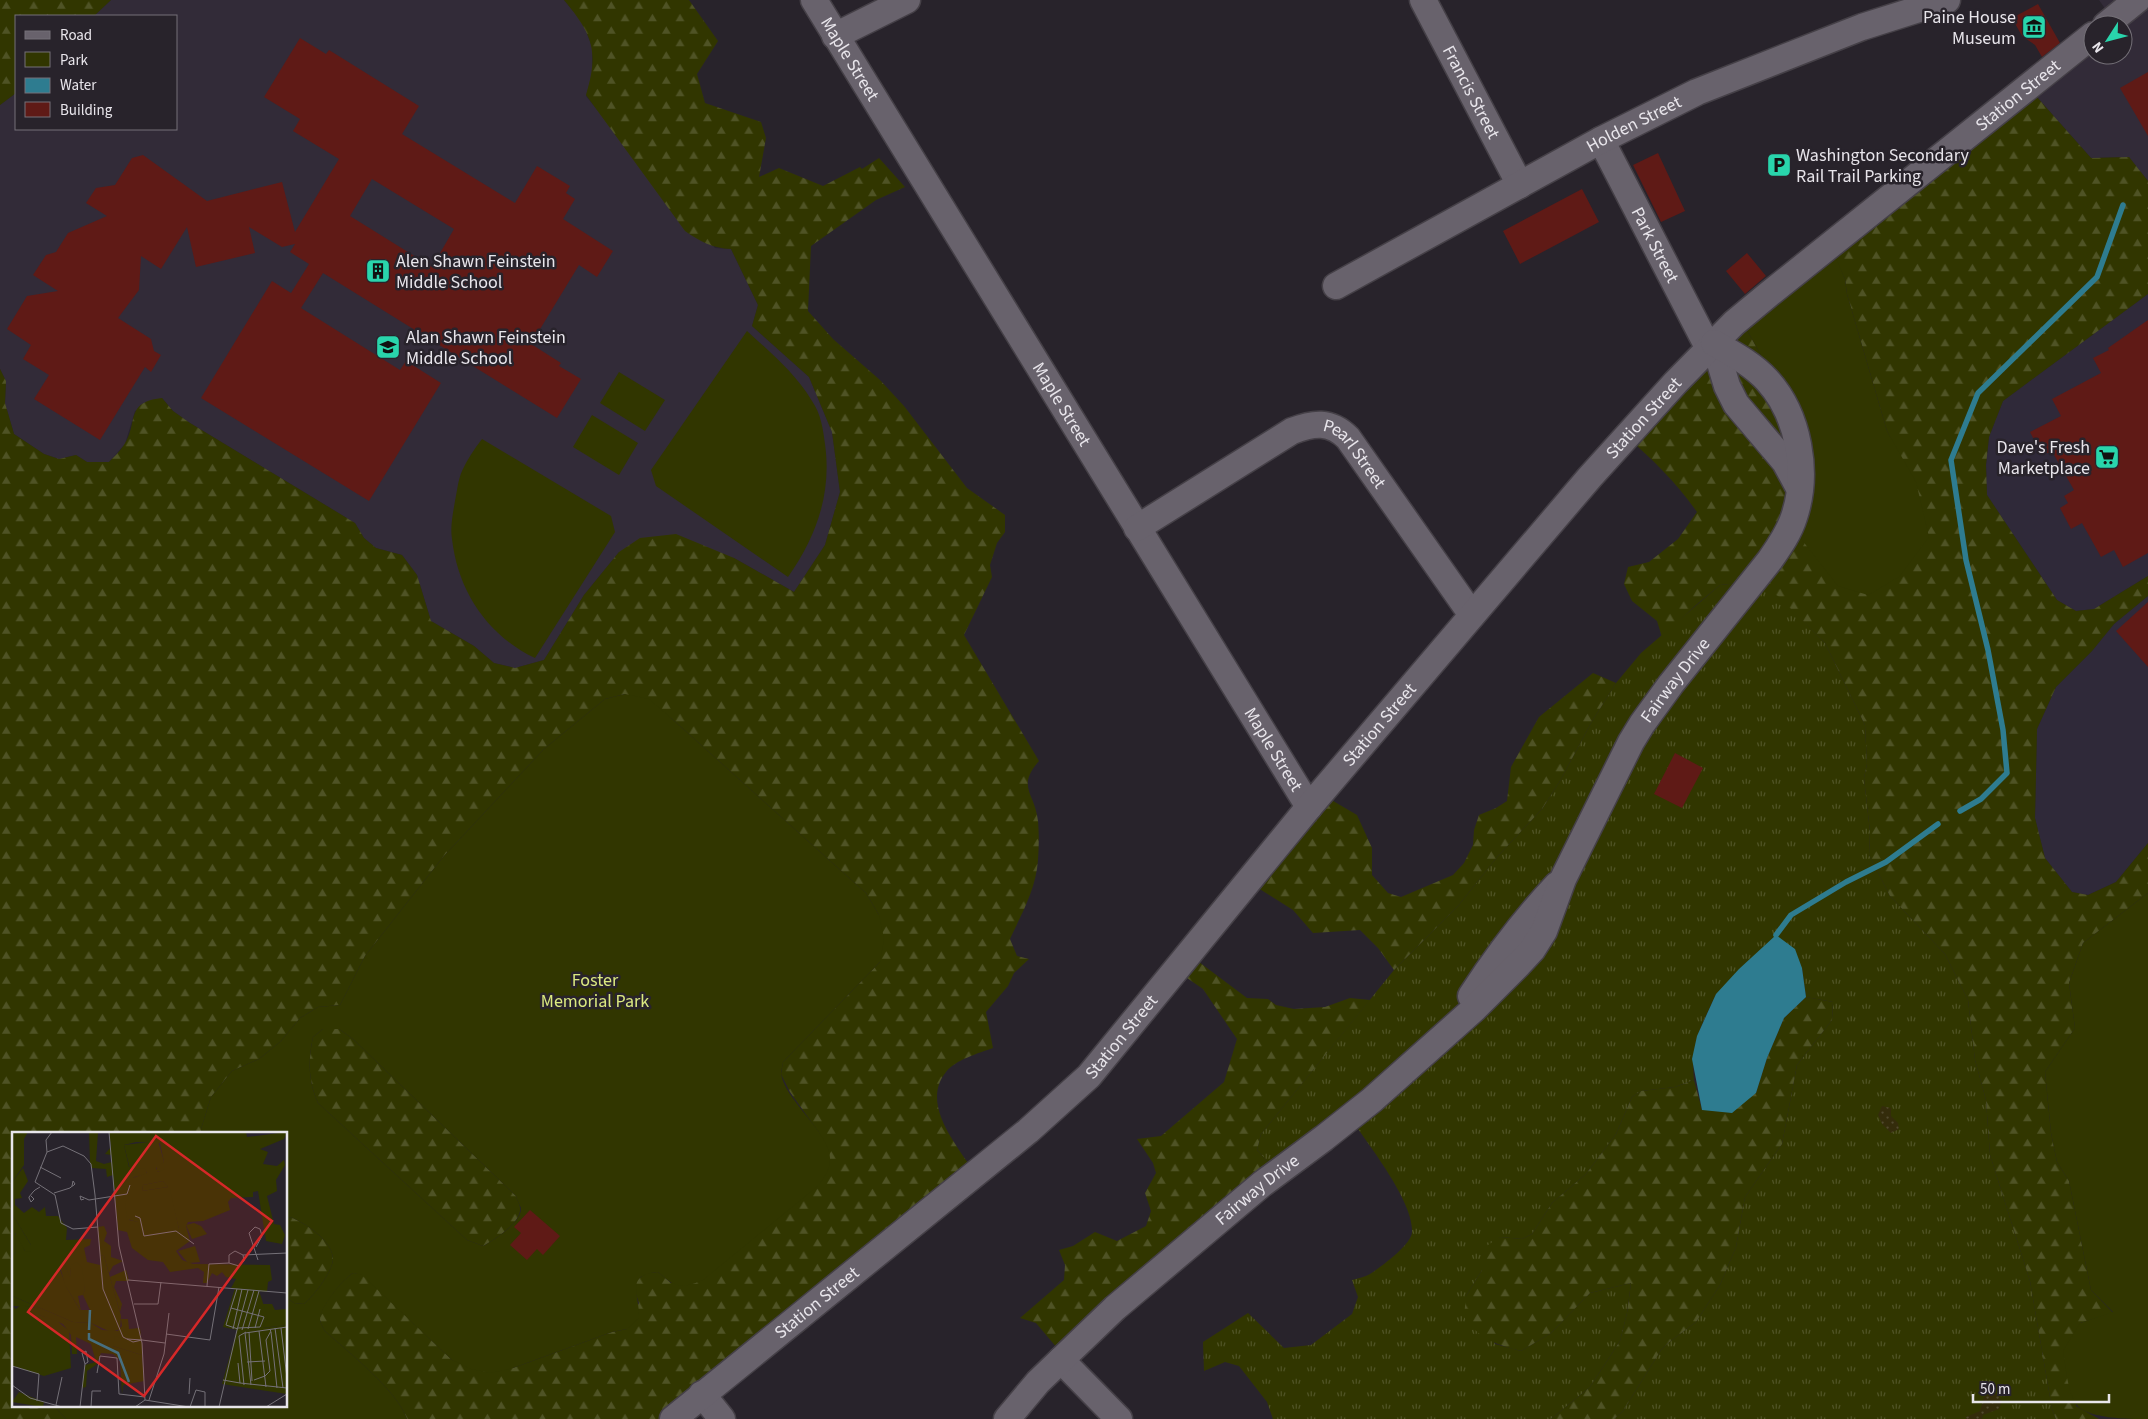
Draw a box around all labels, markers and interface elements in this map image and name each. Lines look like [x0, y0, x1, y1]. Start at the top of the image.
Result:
place label: Paine House Museum [1923, 5, 2016, 51]
street label: Maple Street [814, 12, 885, 106]
museum icon: Paine House Museum [2021, 14, 2047, 40]
legend [15, 15, 178, 130]
north arrow [2083, 15, 2133, 65]
text: Road [60, 25, 92, 46]
text: N [2087, 37, 2109, 57]
street label: Francis Street [1436, 41, 1506, 143]
text: Park [60, 50, 89, 71]
street label: Station Street [1970, 54, 2066, 137]
text: Water [60, 75, 97, 96]
street label: Holden Street [1582, 90, 1686, 159]
text: Building [60, 100, 113, 121]
place label: Washington Secondary Rail Trail Parking [1796, 143, 1969, 189]
parking icon: Washington Secondary Rail Trail Parking [1766, 152, 1792, 178]
street label: Park Street [1625, 203, 1685, 287]
place label: Alen Shawn Feinstein Middle School [396, 249, 556, 295]
building icon: Alen Shawn Feinstein Middle School [365, 258, 391, 284]
place label: Alan Shawn Feinstein Middle School [406, 325, 566, 371]
school or university icon: Alan Shawn Feinstein Middle School [375, 334, 401, 360]
street label: Maple Street [1026, 358, 1097, 451]
street label: Station Street [1600, 372, 1688, 465]
street label: Pearl Street [1320, 413, 1392, 494]
place label: Dave's Fresh Marketplace [1996, 435, 2090, 481]
supermarket icon: Dave's Fresh Marketplace [2094, 444, 2120, 470]
street label: Fairway Drive [1635, 633, 1716, 728]
street label: Station Street [1337, 678, 1422, 772]
street label: Maple Street [1238, 703, 1309, 796]
park label: Foster Memorial Park [541, 968, 649, 1014]
street label: Station Street [1079, 989, 1164, 1085]
inset map [12, 1132, 288, 1406]
street label: Fairway Drive [1210, 1149, 1305, 1231]
street label: Station Street [769, 1261, 865, 1345]
scale bar [1973, 1372, 2109, 1404]
text: 50 m [1980, 1379, 2010, 1400]

